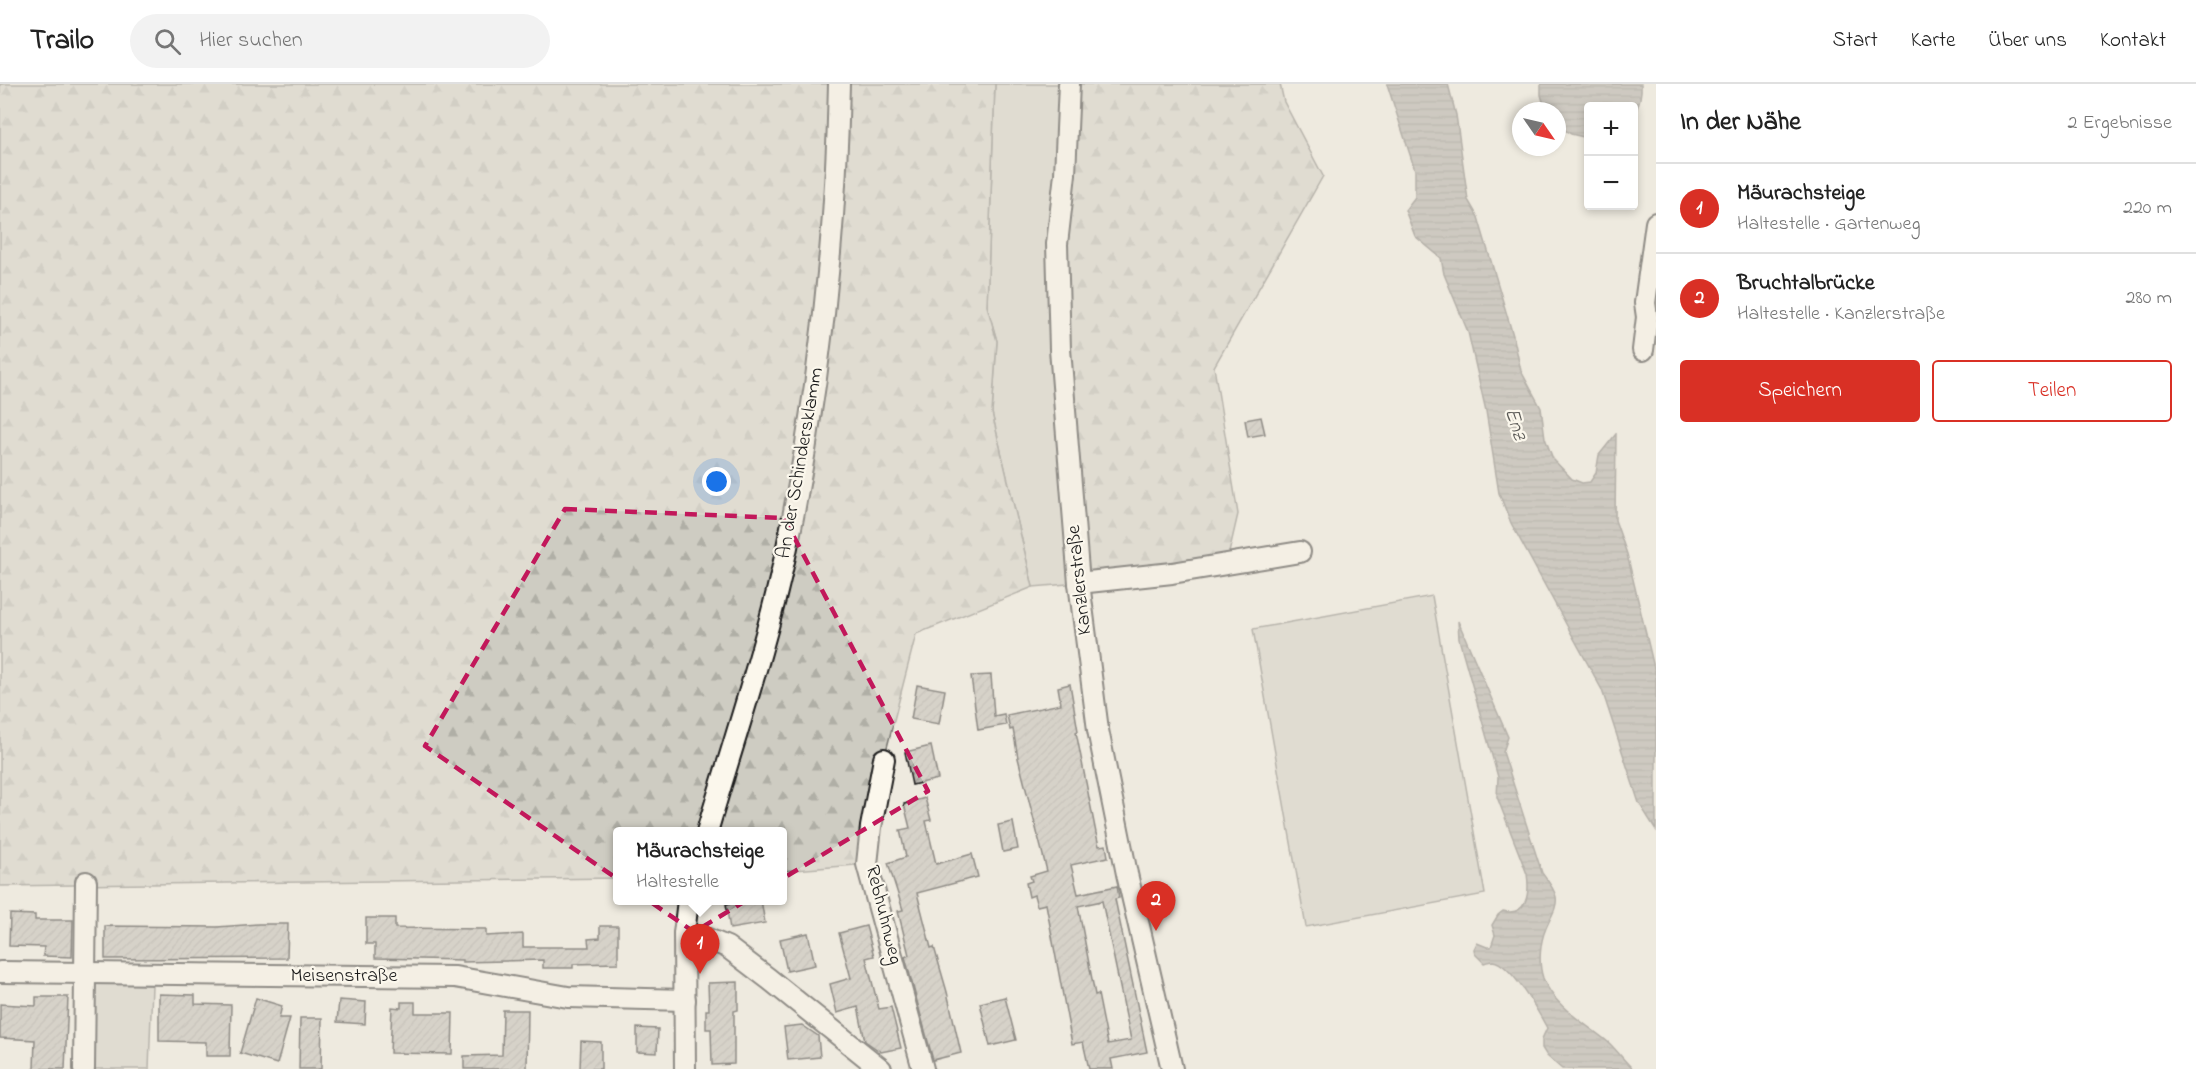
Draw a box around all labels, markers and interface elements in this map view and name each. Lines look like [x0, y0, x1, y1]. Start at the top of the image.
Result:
search box [130, 14, 550, 68]
text: Trailo [30, 21, 94, 62]
icon: search [151, 25, 184, 58]
text: Hier suchen [199, 25, 303, 57]
text: Start [1832, 26, 1878, 56]
text: Karte [1911, 26, 1955, 56]
text: Über uns [1988, 26, 2067, 56]
text: Kontakt [2100, 26, 2166, 56]
north arrow [1512, 102, 1566, 156]
map controls [1584, 102, 1638, 210]
button: + [1584, 102, 1638, 156]
text: In der Nähe [1680, 104, 1801, 142]
text: 2 Ergebnisse [2067, 109, 2172, 138]
button: − [1584, 156, 1638, 210]
text: Mäurachsteige [1737, 178, 1865, 210]
text: 1 [1696, 194, 1703, 223]
text: 220 m [2123, 194, 2172, 223]
text: Haltestelle · Gartenweg [1737, 210, 1920, 239]
text: Bruchtalbrücke [1737, 268, 1875, 300]
text: 2 [1695, 284, 1704, 313]
text: 280 m [2125, 284, 2172, 313]
text: Haltestelle · Kanzlerstraße [1737, 300, 1945, 329]
button: Speichern [1680, 360, 1920, 422]
button: Teilen [1932, 360, 2172, 422]
street label: An der Schindersklamm [770, 365, 832, 561]
water label: Enz [1496, 404, 1534, 445]
your location [702, 467, 731, 496]
street label: Kanzlerstraße [1060, 523, 1100, 637]
popup [613, 827, 787, 905]
text: Mäurachsteige [636, 836, 764, 868]
street label: Rebhuhnweg [856, 862, 909, 968]
text: Haltestelle [636, 868, 719, 897]
pin: 2 [1136, 882, 1176, 931]
pin: 1 [680, 924, 720, 974]
street label: Meisenstraße [290, 962, 398, 991]

